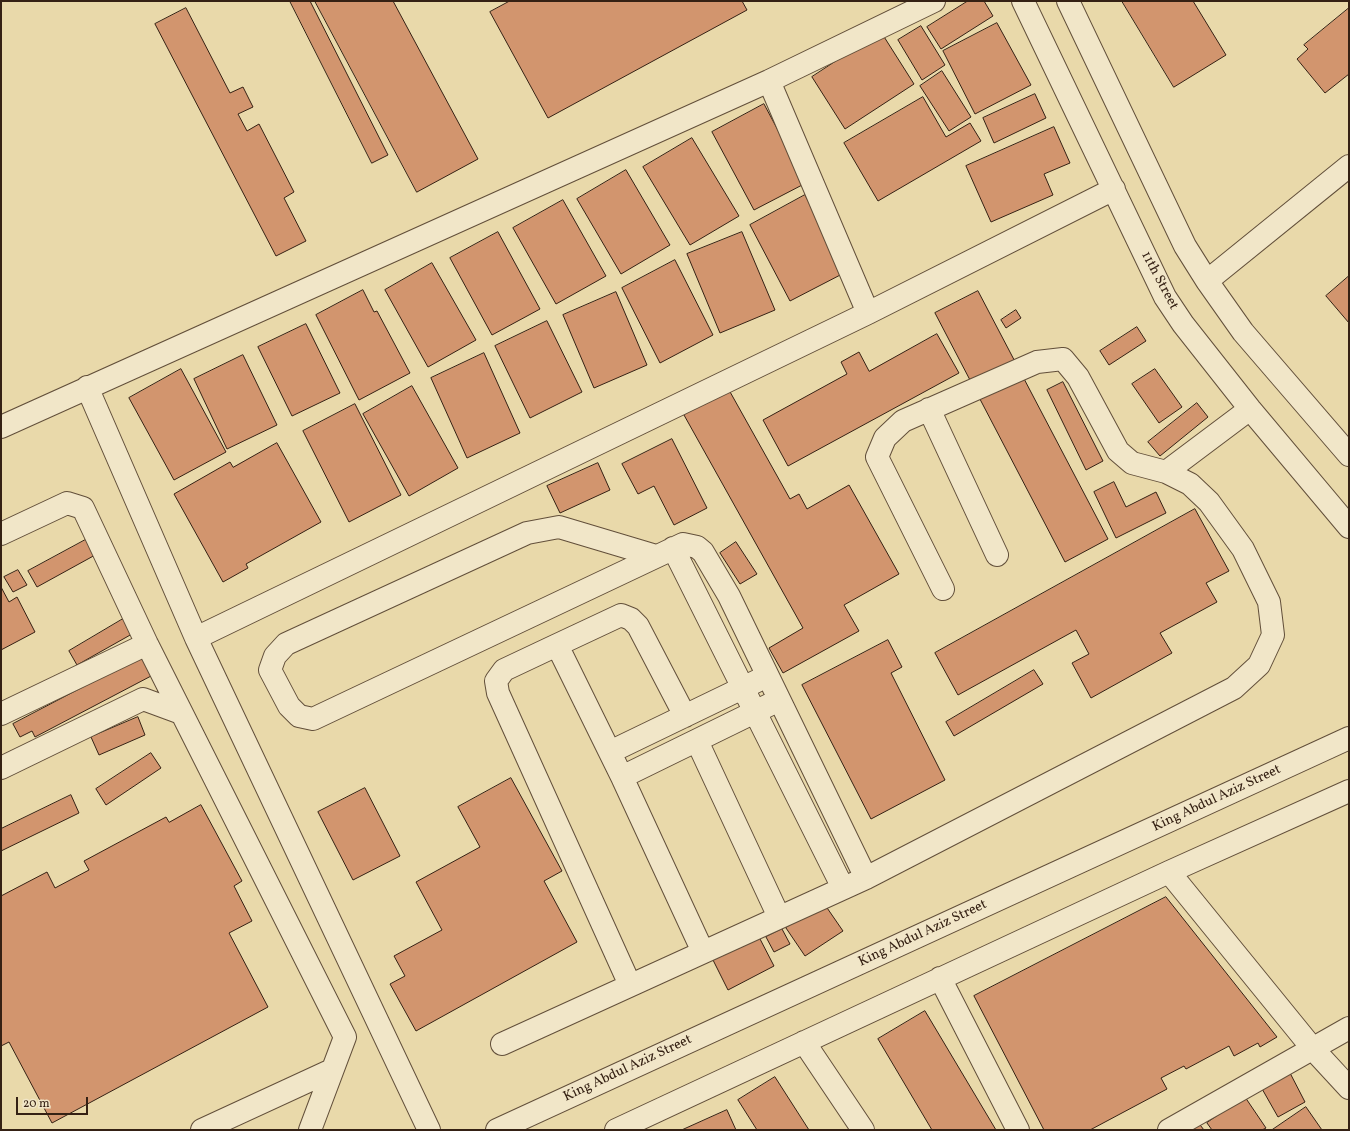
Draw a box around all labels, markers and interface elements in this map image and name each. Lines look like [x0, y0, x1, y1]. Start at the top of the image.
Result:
street label: 11th Street [1137, 249, 1181, 313]
street label: King Abdul Aziz Street [1150, 762, 1284, 836]
street label: King Abdul Aziz Street [856, 897, 990, 971]
street label: King Abdul Aziz Street [561, 1032, 695, 1106]
scale bar [18, 1089, 90, 1115]
text: 20 m [23, 1096, 50, 1112]

